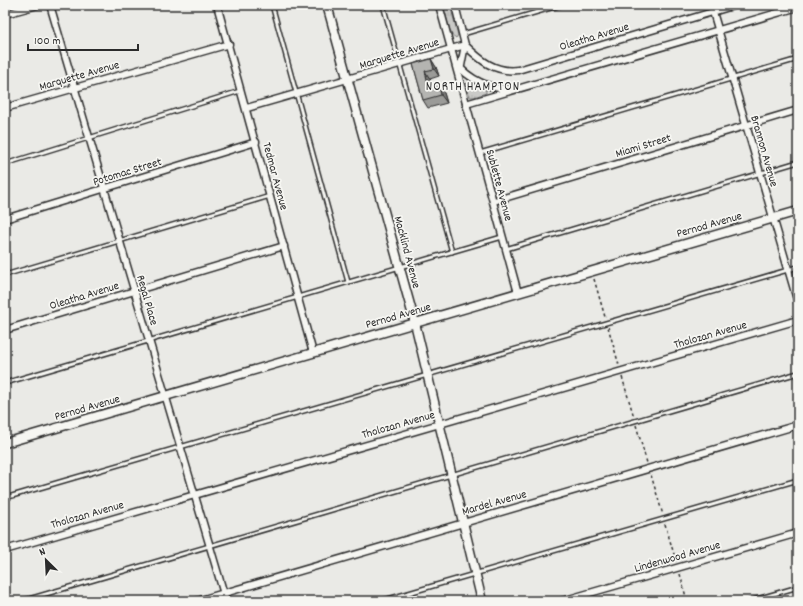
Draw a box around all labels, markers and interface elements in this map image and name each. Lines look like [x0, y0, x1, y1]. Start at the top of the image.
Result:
street label: Oleatha Avenue [558, 19, 631, 56]
scale bar [28, 26, 138, 52]
text: 100 m [34, 33, 61, 50]
street label: Marquette Avenue [357, 34, 441, 75]
street label: Marquette Avenue [37, 57, 121, 96]
district label: NORTH HAMPTON [426, 78, 520, 97]
street label: Brannon Avenue [745, 114, 782, 189]
street label: Miami Street [614, 130, 674, 163]
street label: Tedmar Avenue [257, 141, 292, 212]
street label: Sublette Avenue [481, 148, 516, 223]
street label: Potomac Street [91, 154, 164, 191]
street label: Pernod Avenue [675, 208, 744, 243]
street label: Macklind Avenue [389, 214, 424, 290]
street label: Regal Place [131, 273, 162, 328]
street label: Oleatha Avenue [48, 278, 121, 315]
street label: Pernod Avenue [364, 299, 433, 334]
street label: Tholozan Avenue [672, 317, 749, 354]
street label: Pernod Avenue [53, 391, 122, 426]
street label: Tholozan Avenue [360, 407, 437, 444]
street label: Mardel Avenue [460, 486, 529, 521]
street label: Tholozan Avenue [49, 497, 126, 534]
street label: Lindenwood Avenue [632, 537, 722, 578]
north arrow [26, 540, 66, 580]
text: N [37, 544, 49, 561]

